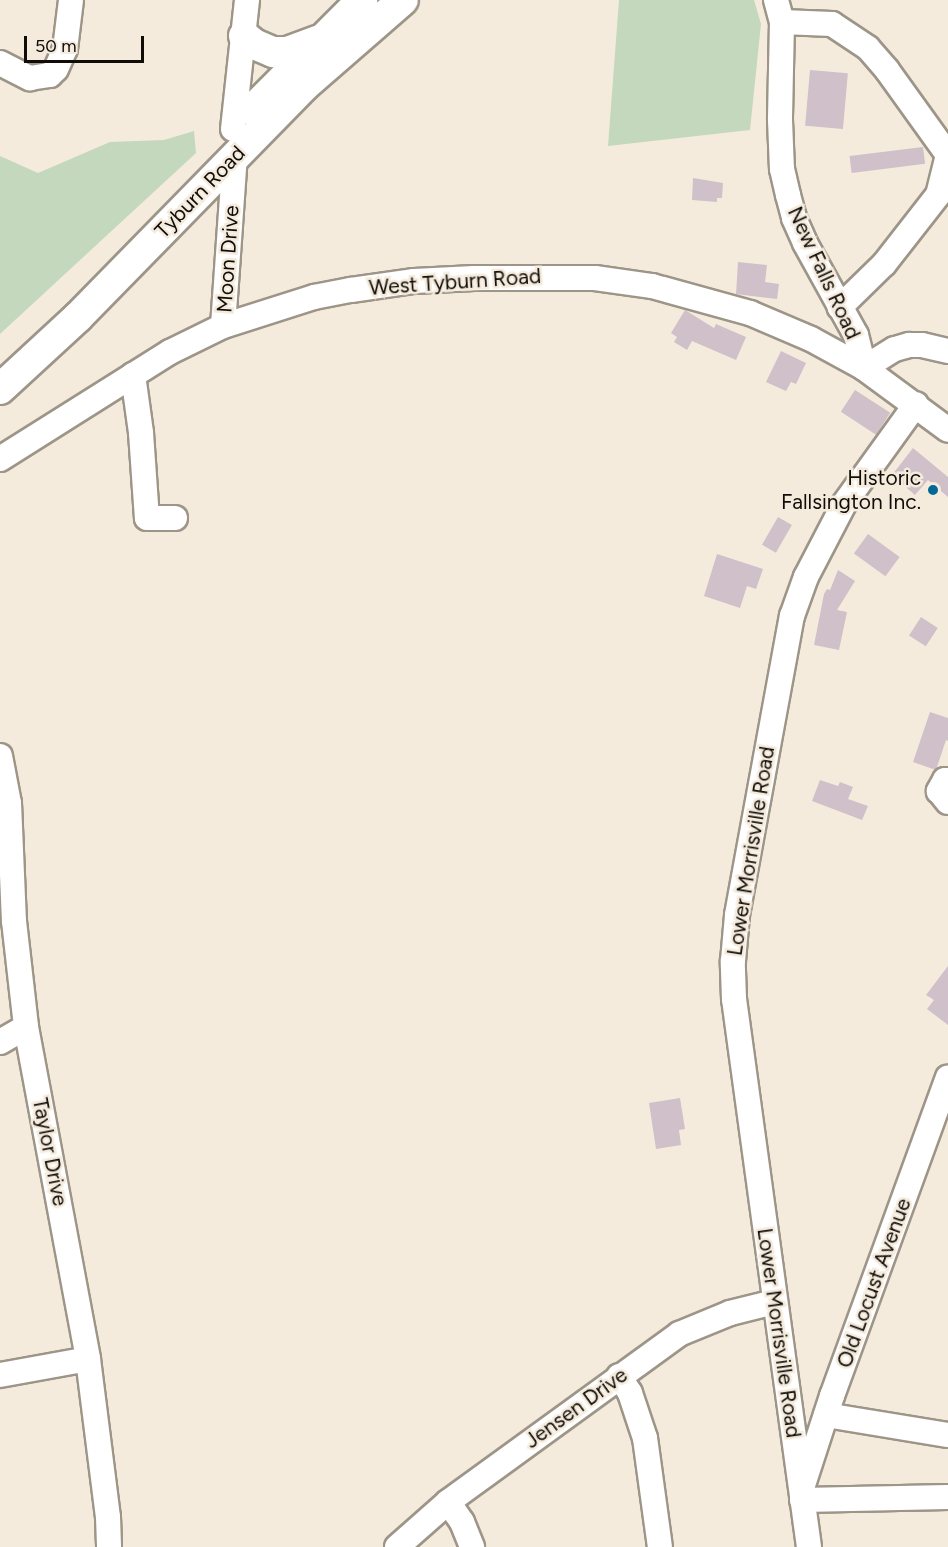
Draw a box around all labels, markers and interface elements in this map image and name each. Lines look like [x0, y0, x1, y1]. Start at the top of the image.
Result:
scale bar [27, 24, 147, 62]
text: 50 m [35, 35, 77, 57]
street label: Tyburn Road [150, 141, 250, 243]
street label: New Falls Road [782, 203, 866, 343]
street label: Moon Drive [212, 204, 244, 314]
street label: West Tyburn Road [368, 263, 542, 301]
place label: Historic Fallsington Inc. [781, 465, 921, 515]
marker: Historic Fallsington Inc. [926, 483, 940, 497]
street label: Lower Morrisville Road [722, 745, 780, 957]
street label: Taylor Drive [27, 1096, 73, 1208]
street label: Old Locust Avenue [832, 1195, 916, 1371]
street label: Lower Morrisville Road [752, 1226, 806, 1440]
street label: Jensen Drive [520, 1362, 632, 1454]

